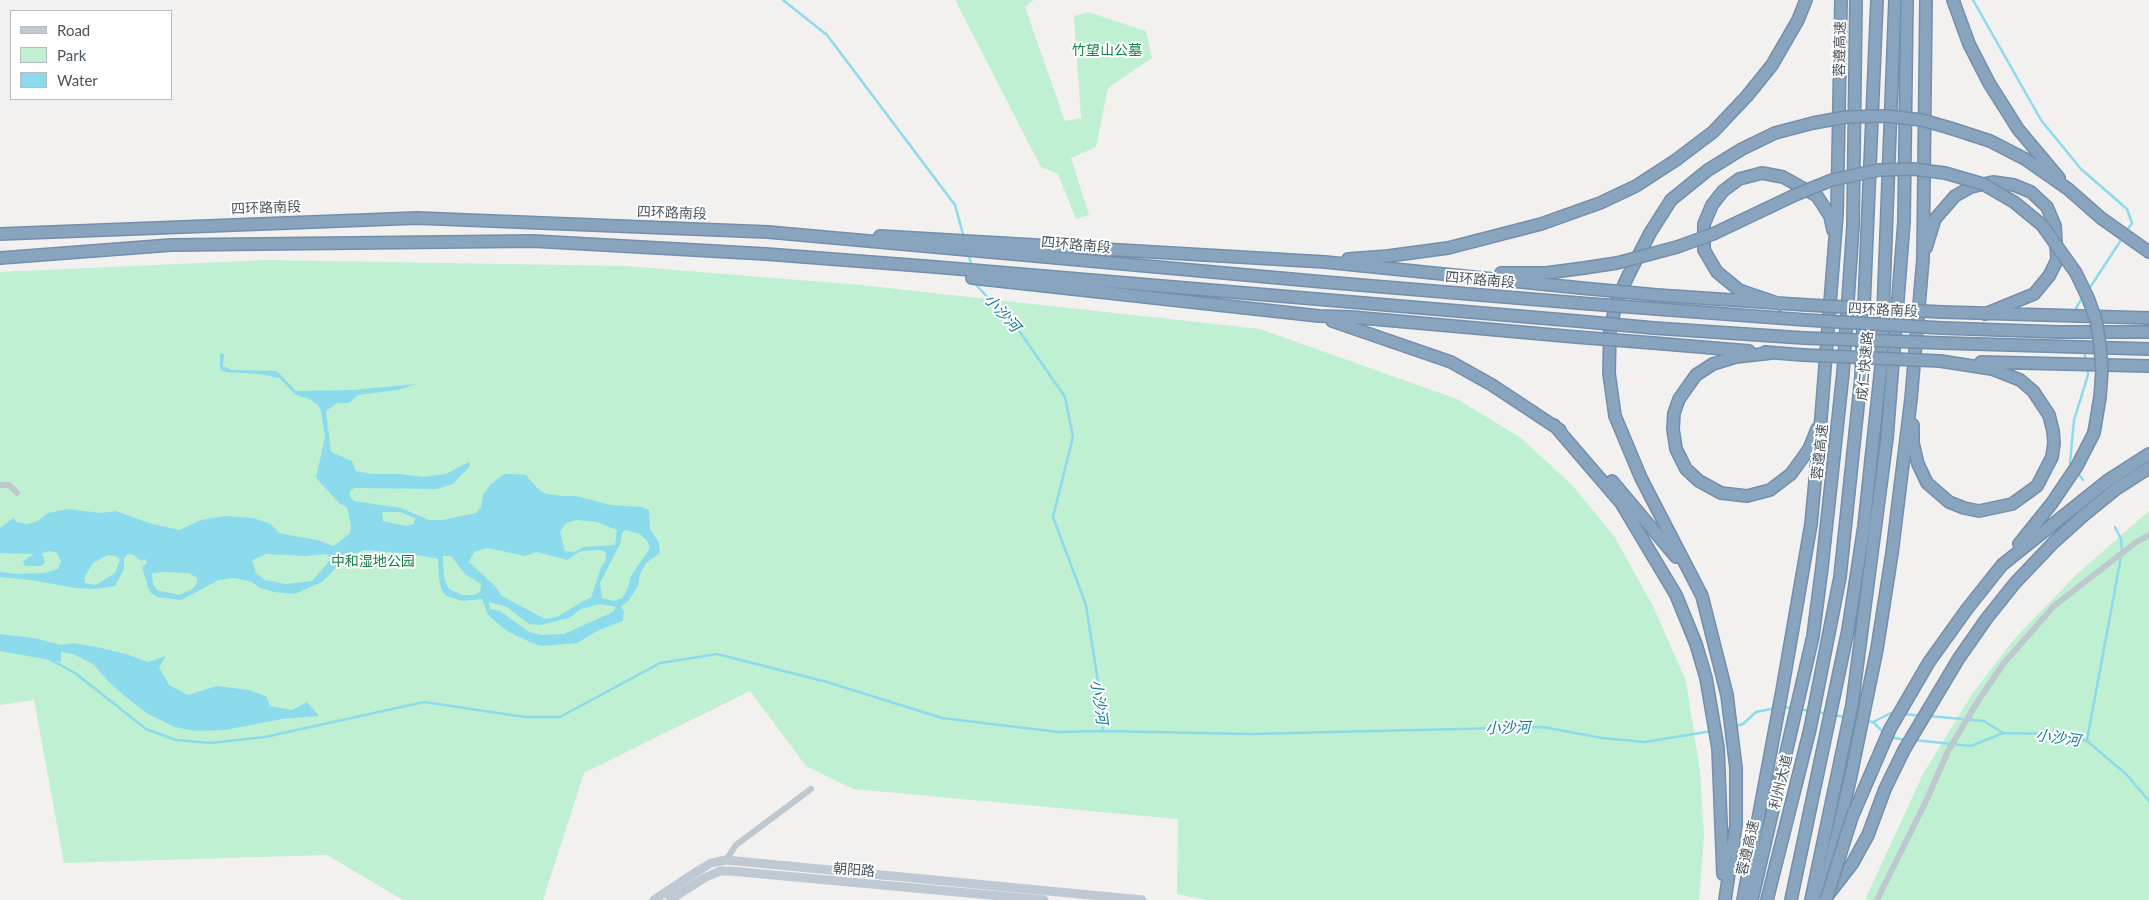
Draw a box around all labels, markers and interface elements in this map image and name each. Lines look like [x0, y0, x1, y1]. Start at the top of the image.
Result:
legend [10, 10, 172, 100]
text: Road [57, 21, 90, 39]
street label: 蓉遵高速 [1831, 21, 1849, 77]
park label: 竹望山公墓 [1072, 42, 1142, 58]
text: Park [57, 46, 86, 64]
text: Water [57, 71, 98, 89]
street label: 四环路南段 [231, 198, 301, 218]
street label: 四环路南段 [637, 203, 707, 223]
street label: 四环路南段 [1040, 234, 1112, 256]
street label: 四环路南段 [1444, 269, 1516, 291]
water label: 小沙河 [980, 290, 1024, 336]
street label: 四环路南段 [1848, 300, 1918, 320]
street label: 成仁快速路 [1854, 330, 1876, 402]
street label: 蓉遵高速 [1809, 423, 1831, 481]
park label: 中和湿地公园 [331, 553, 415, 569]
water label: 小沙河 [1087, 678, 1111, 726]
water label: 小沙河 [1485, 719, 1531, 737]
water label: 小沙河 [2034, 726, 2082, 750]
street label: 利州大道 [1766, 753, 1796, 811]
street label: 蓉遵高速 [1734, 819, 1762, 877]
street label: 朝阳路 [832, 860, 876, 880]

